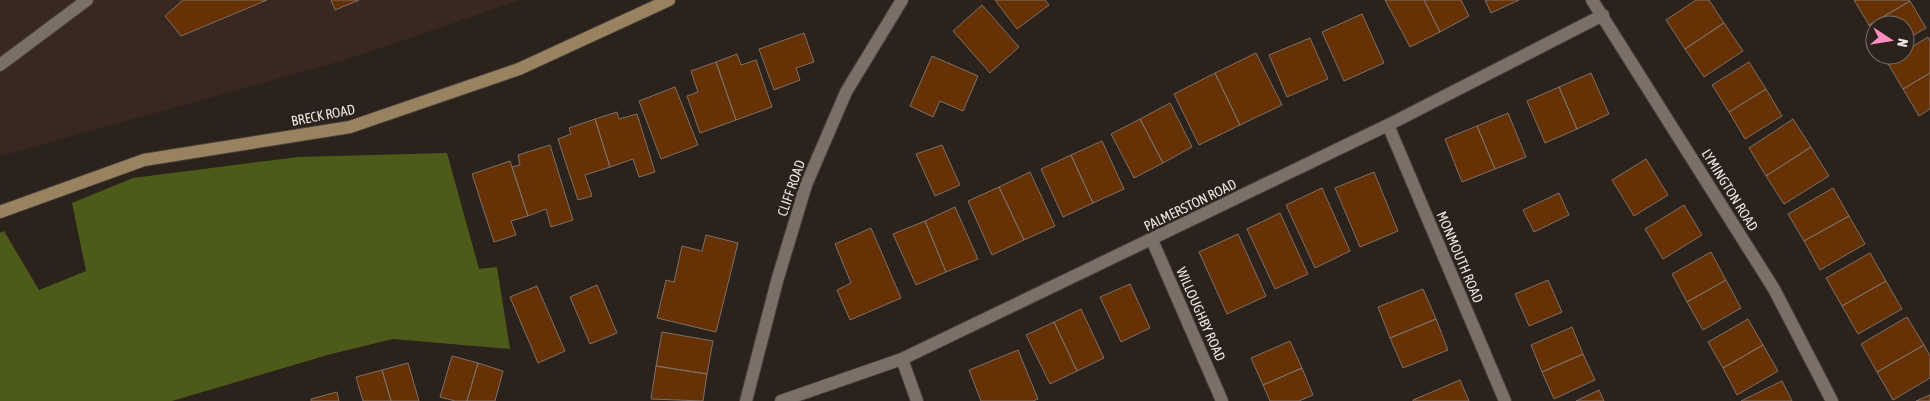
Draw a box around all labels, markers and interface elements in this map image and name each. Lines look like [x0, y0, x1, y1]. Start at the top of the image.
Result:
north arrow [1865, 15, 1915, 65]
text: N [1894, 37, 1911, 48]
street label: BRECK ROAD [290, 101, 356, 129]
street label: LYMINGTON ROAD [1699, 146, 1762, 234]
street label: CLIFF ROAD [774, 158, 808, 218]
street label: PALMERSTON ROAD [1141, 176, 1239, 234]
street label: MONMOUTH ROAD [1434, 209, 1486, 305]
street label: WILLOUGHBY ROAD [1173, 265, 1229, 363]

